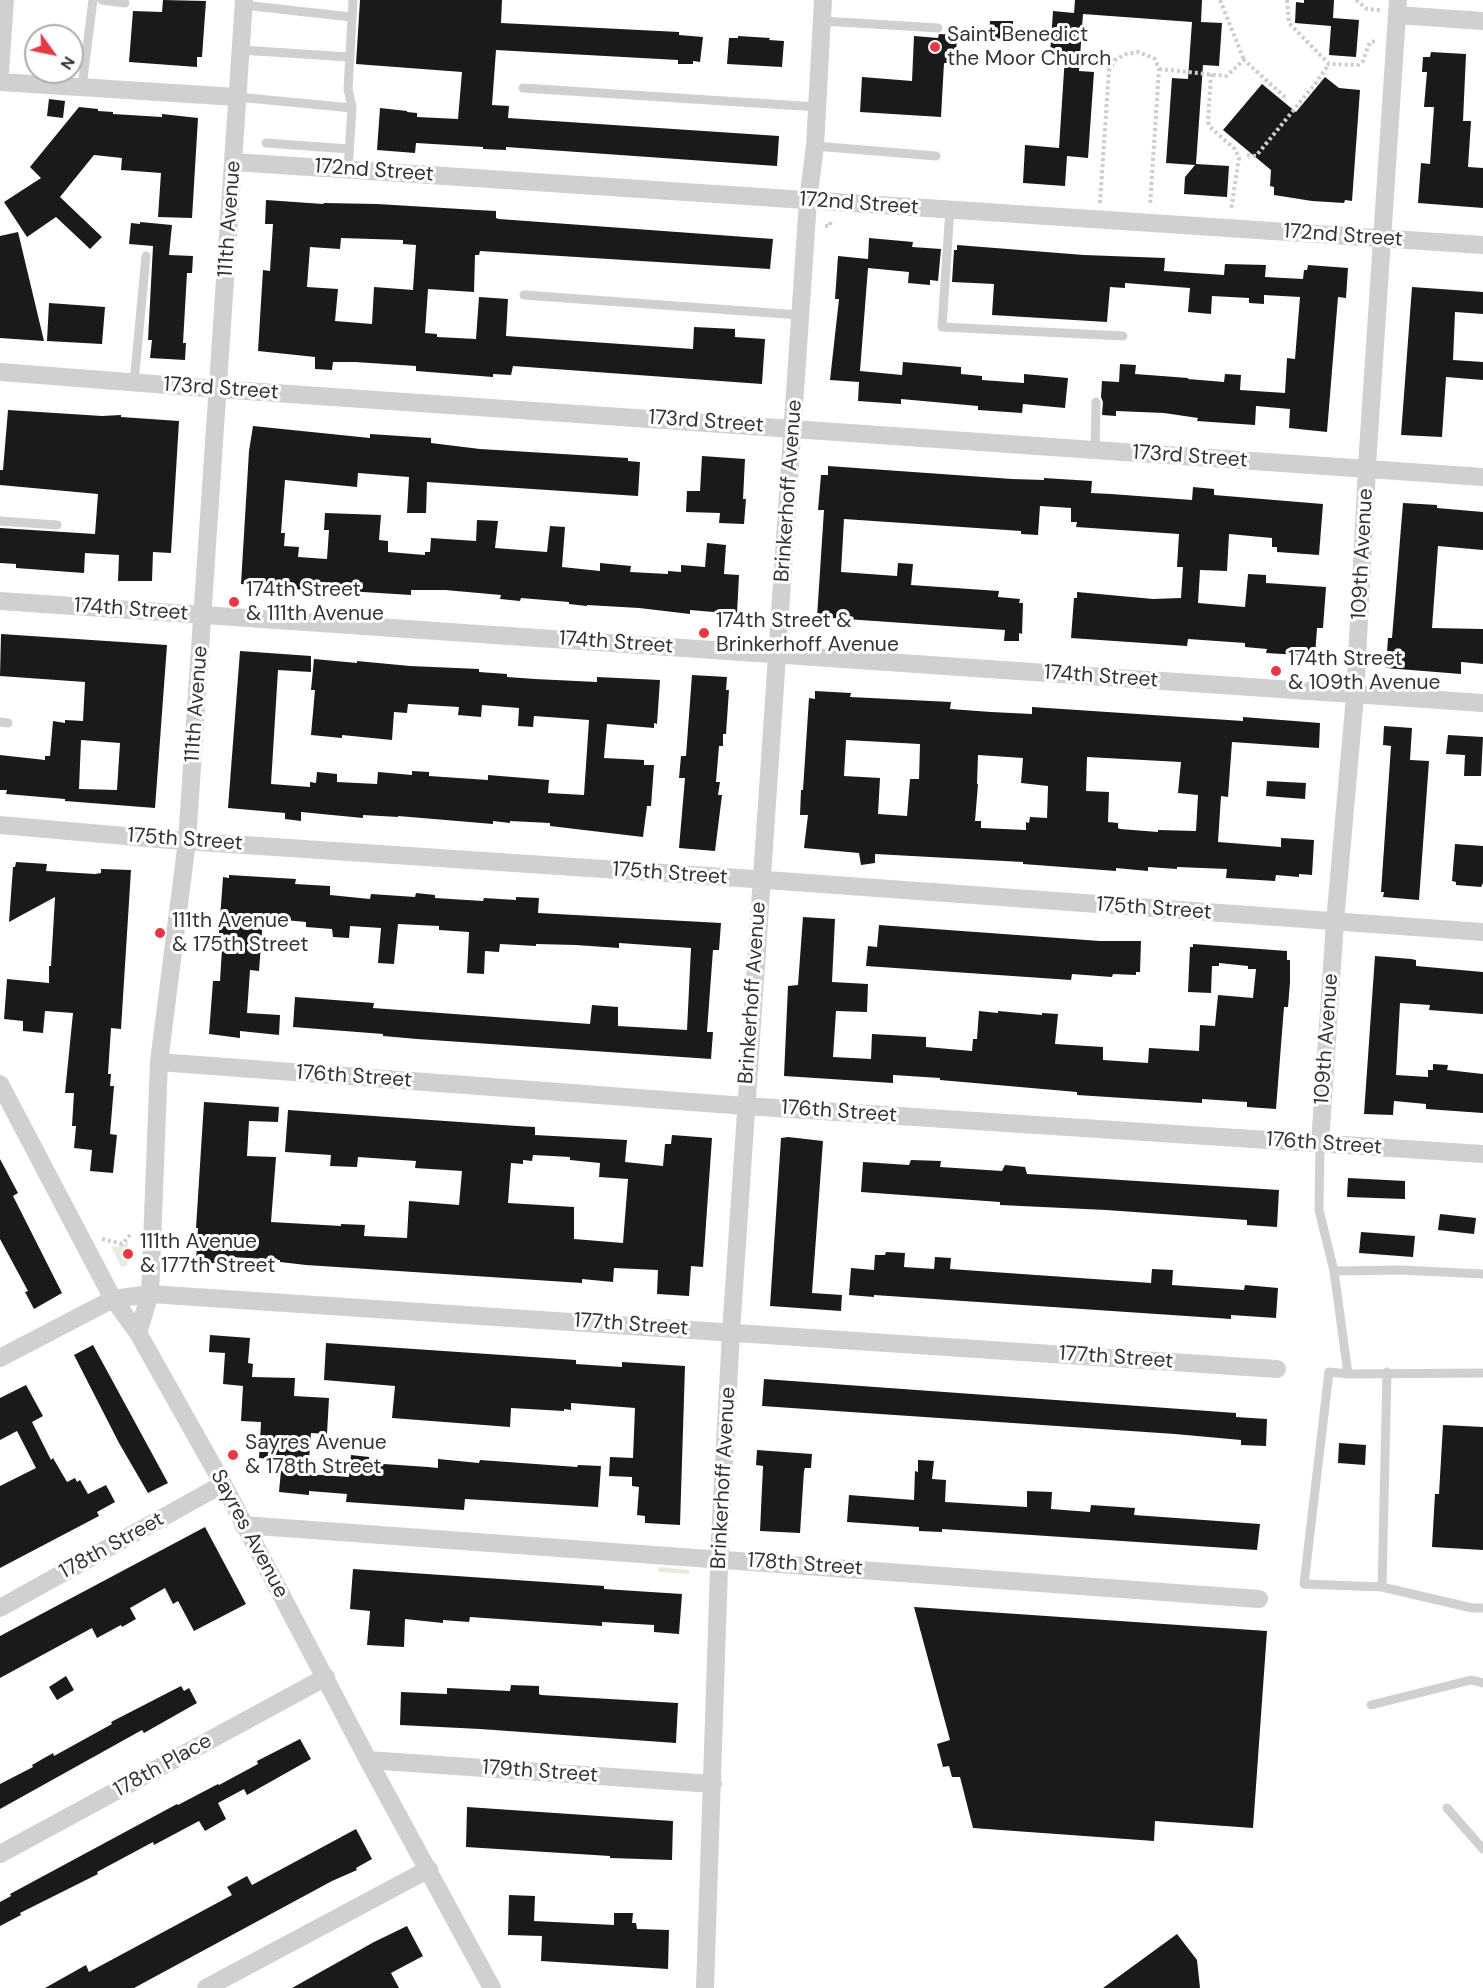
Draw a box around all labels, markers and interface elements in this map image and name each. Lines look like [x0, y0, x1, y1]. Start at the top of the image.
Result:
place label: Saint Benedict the Moor Church [947, 22, 1111, 72]
north arrow [24, 24, 84, 84]
marker: Saint Benedict the Moor Church [928, 40, 942, 54]
text: N [56, 52, 80, 74]
street label: 172nd Street [313, 154, 435, 188]
street label: 111th Avenue [213, 160, 247, 278]
street label: 172nd Street [798, 187, 920, 221]
street label: 172nd Street [1282, 219, 1404, 253]
street label: 173rd Street [163, 372, 279, 406]
street label: Brinkerhoff Avenue [770, 399, 808, 583]
street label: 173rd Street [648, 405, 764, 439]
street label: 173rd Street [1132, 440, 1248, 474]
street label: 109th Avenue [1347, 488, 1379, 620]
place label: 174th Street & 111th Avenue [246, 577, 384, 627]
street label: 174th Street [73, 593, 189, 627]
marker: 174th Street & 111th Avenue [227, 595, 241, 609]
place label: 174th Street & Brinkerhoff Avenue [716, 608, 899, 658]
street label: 174th Street [558, 626, 674, 660]
marker: 174th Street & Brinkerhoff Avenue [697, 626, 711, 640]
street label: 111th Avenue [180, 645, 214, 763]
place label: 174th Street & 109th Avenue [1288, 646, 1440, 696]
street label: 174th Street [1043, 660, 1159, 694]
marker: 174th Street & 109th Avenue [1269, 664, 1283, 678]
street label: 175th Street [127, 823, 243, 857]
street label: 175th Street [612, 857, 728, 891]
street label: 175th Street [1096, 892, 1212, 926]
street label: Brinkerhoff Avenue [734, 901, 772, 1085]
place label: 111th Avenue & 175th Street [172, 908, 308, 958]
marker: 111th Avenue & 175th Street [153, 926, 167, 940]
street label: 109th Avenue [1310, 973, 1344, 1105]
street label: 176th Street [295, 1060, 413, 1094]
street label: 176th Street [780, 1095, 898, 1129]
street label: 176th Street [1265, 1127, 1383, 1161]
place label: 111th Avenue & 177th Street [140, 1229, 275, 1279]
marker: 111th Avenue & 177th Street [121, 1247, 135, 1261]
street label: 177th Street [573, 1308, 689, 1342]
street label: 177th Street [1058, 1341, 1174, 1375]
street label: Brinkerhoff Avenue [707, 1386, 741, 1570]
place label: Sayres Avenue & 178th Street [245, 1430, 387, 1480]
marker: Sayres Avenue & 178th Street [226, 1448, 240, 1462]
street label: Sayres Avenue [205, 1466, 293, 1602]
street label: 178th Street [55, 1507, 169, 1585]
street label: 178th Street [746, 1548, 864, 1582]
street label: 178th Place [110, 1729, 216, 1803]
street label: 179th Street [481, 1755, 599, 1789]

